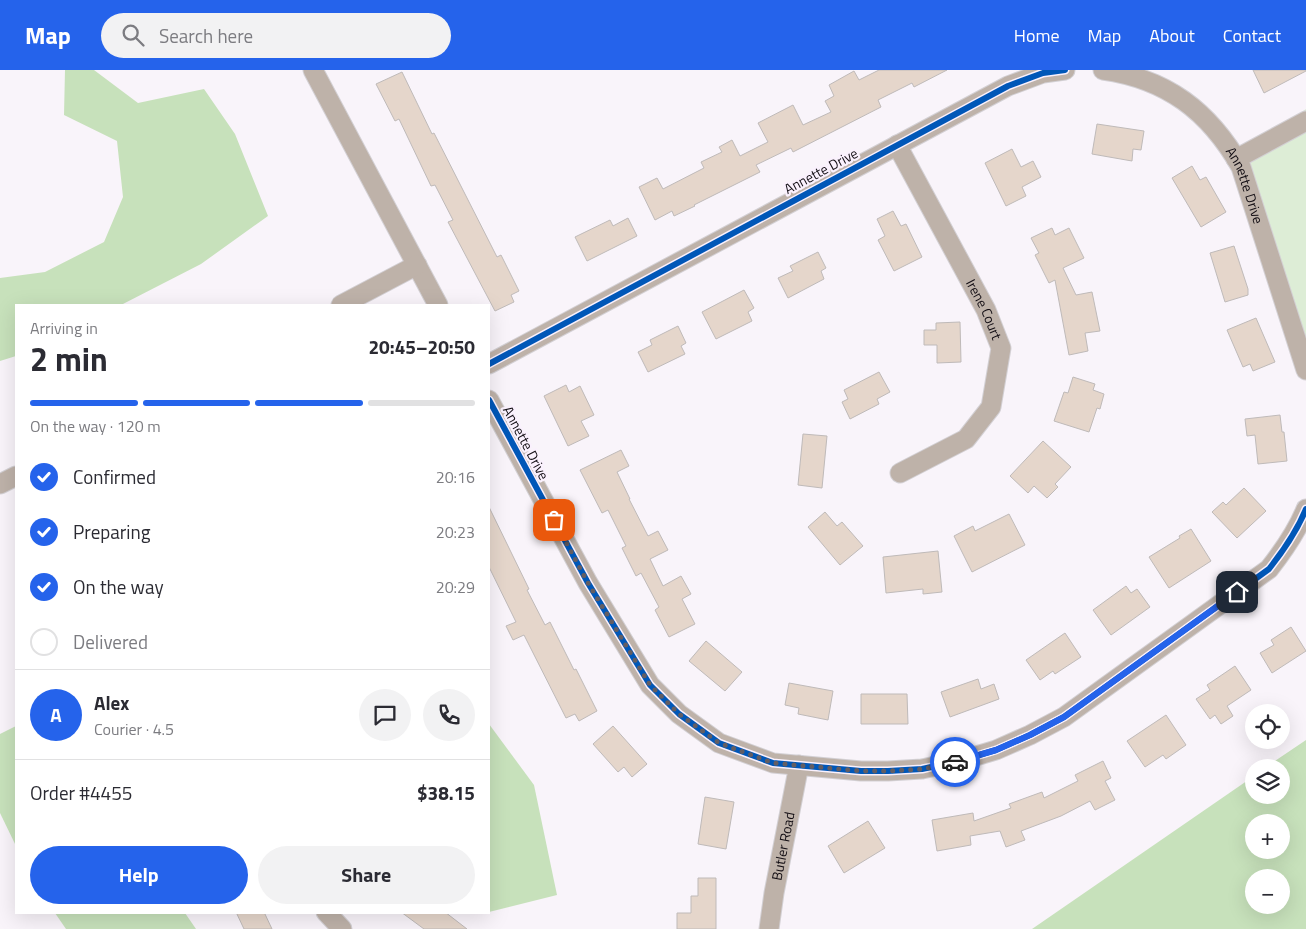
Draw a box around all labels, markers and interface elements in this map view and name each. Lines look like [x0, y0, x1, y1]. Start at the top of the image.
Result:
search box [101, 13, 451, 58]
text: Map [25, 17, 71, 53]
icon: search [119, 21, 147, 49]
text: Search here [159, 21, 253, 50]
text: Home [1014, 22, 1060, 49]
text: Map [1088, 22, 1121, 49]
text: About [1149, 22, 1195, 49]
text: Contact [1223, 22, 1281, 49]
street label: Annette Drive [780, 142, 861, 199]
street label: Annette Drive [1221, 142, 1270, 226]
street label: Irene Court [961, 275, 1008, 343]
text: Arriving in [30, 316, 98, 340]
text: 20:45–20:50 [368, 332, 475, 361]
text: 2 min [30, 335, 108, 383]
street label: Annette Drive [498, 402, 555, 483]
text: On the way · 120 m [30, 414, 161, 438]
text: Confirmed [73, 462, 156, 491]
icon: check [30, 463, 58, 491]
text: 20:16 [436, 465, 475, 489]
pin [533, 499, 575, 541]
icon: bag [540, 506, 568, 534]
text: Preparing [73, 517, 150, 546]
icon: check [30, 518, 58, 546]
text: 20:23 [436, 520, 475, 544]
pin [1216, 571, 1258, 613]
text: On the way [73, 572, 164, 601]
icon: check [30, 573, 58, 601]
text: 20:29 [436, 575, 475, 599]
icon: home [1223, 578, 1251, 606]
text: Delivered [73, 627, 148, 656]
text: Alex [94, 688, 129, 717]
button: chat [359, 689, 411, 741]
button: phone [423, 689, 475, 741]
text: A [50, 700, 62, 729]
map controls [1245, 704, 1290, 914]
button: locate [1245, 704, 1290, 749]
text: Courier · 4.5 [94, 717, 174, 741]
courier [930, 737, 980, 787]
icon: car [941, 748, 969, 776]
button: layers [1245, 759, 1290, 804]
text: Order #4455 [30, 778, 132, 807]
text: $38.15 [417, 778, 475, 807]
street label: Butler Road [766, 810, 800, 882]
button: + [1245, 814, 1290, 859]
button: Help [30, 846, 248, 904]
button: Share [258, 846, 475, 904]
button: − [1245, 869, 1290, 914]

